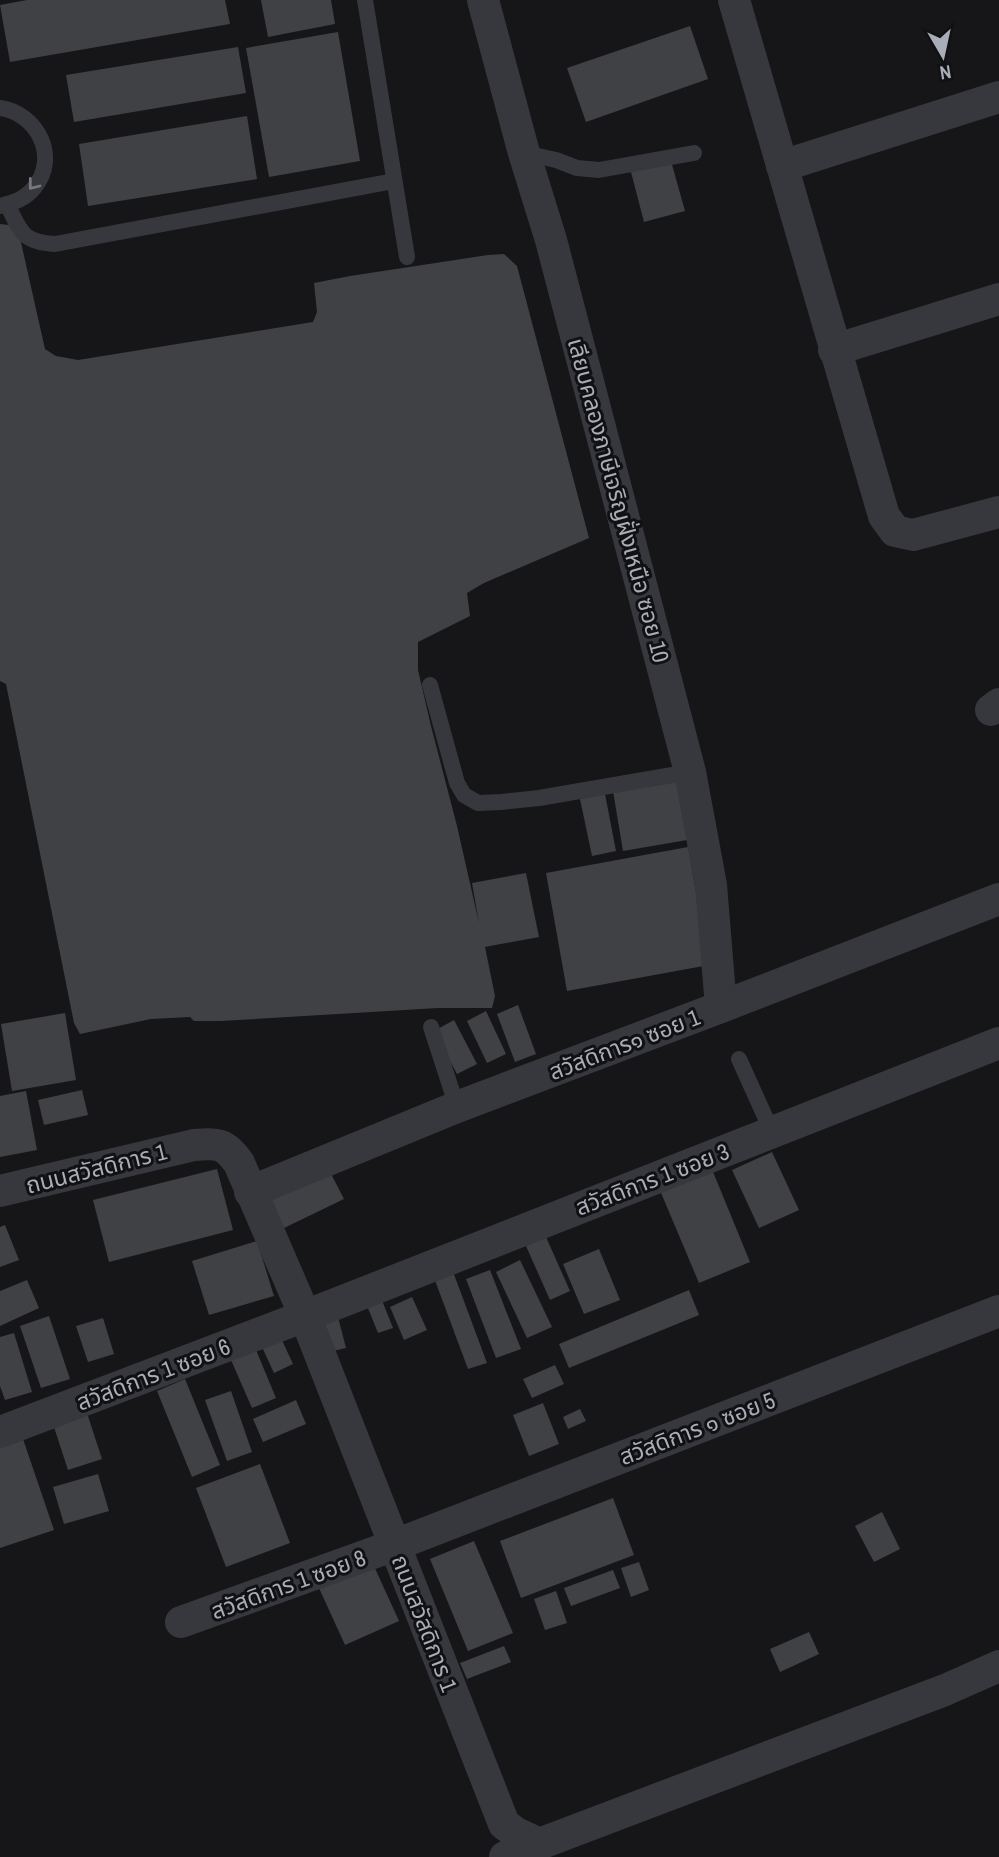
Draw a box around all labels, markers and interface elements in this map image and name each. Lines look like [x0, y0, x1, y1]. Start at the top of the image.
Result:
north arrow [908, 21, 978, 91]
text: N [938, 59, 953, 87]
one-way arrow [29, 178, 41, 190]
street label: เลียบคลองภาษีเจริญฝั่งเหนือ ซอย 10 [561, 334, 677, 666]
street label: สวัสดิการ๑ ซอย 1 [544, 1001, 704, 1087]
street label: ถนนสวัสดิการ 1 [22, 1135, 170, 1200]
street label: สวัสดิการ 1 ซอย 3 [571, 1135, 733, 1223]
street label: สวัสดิการ 1 ซอย 6 [72, 1330, 234, 1418]
street label: สวัสดิการ ๑ ซอย 5 [615, 1384, 779, 1472]
street label: สวัสดิการ 1 ซอย 8 [206, 1542, 370, 1626]
street label: ถนนสวัสดิการ 1 [385, 1550, 465, 1696]

